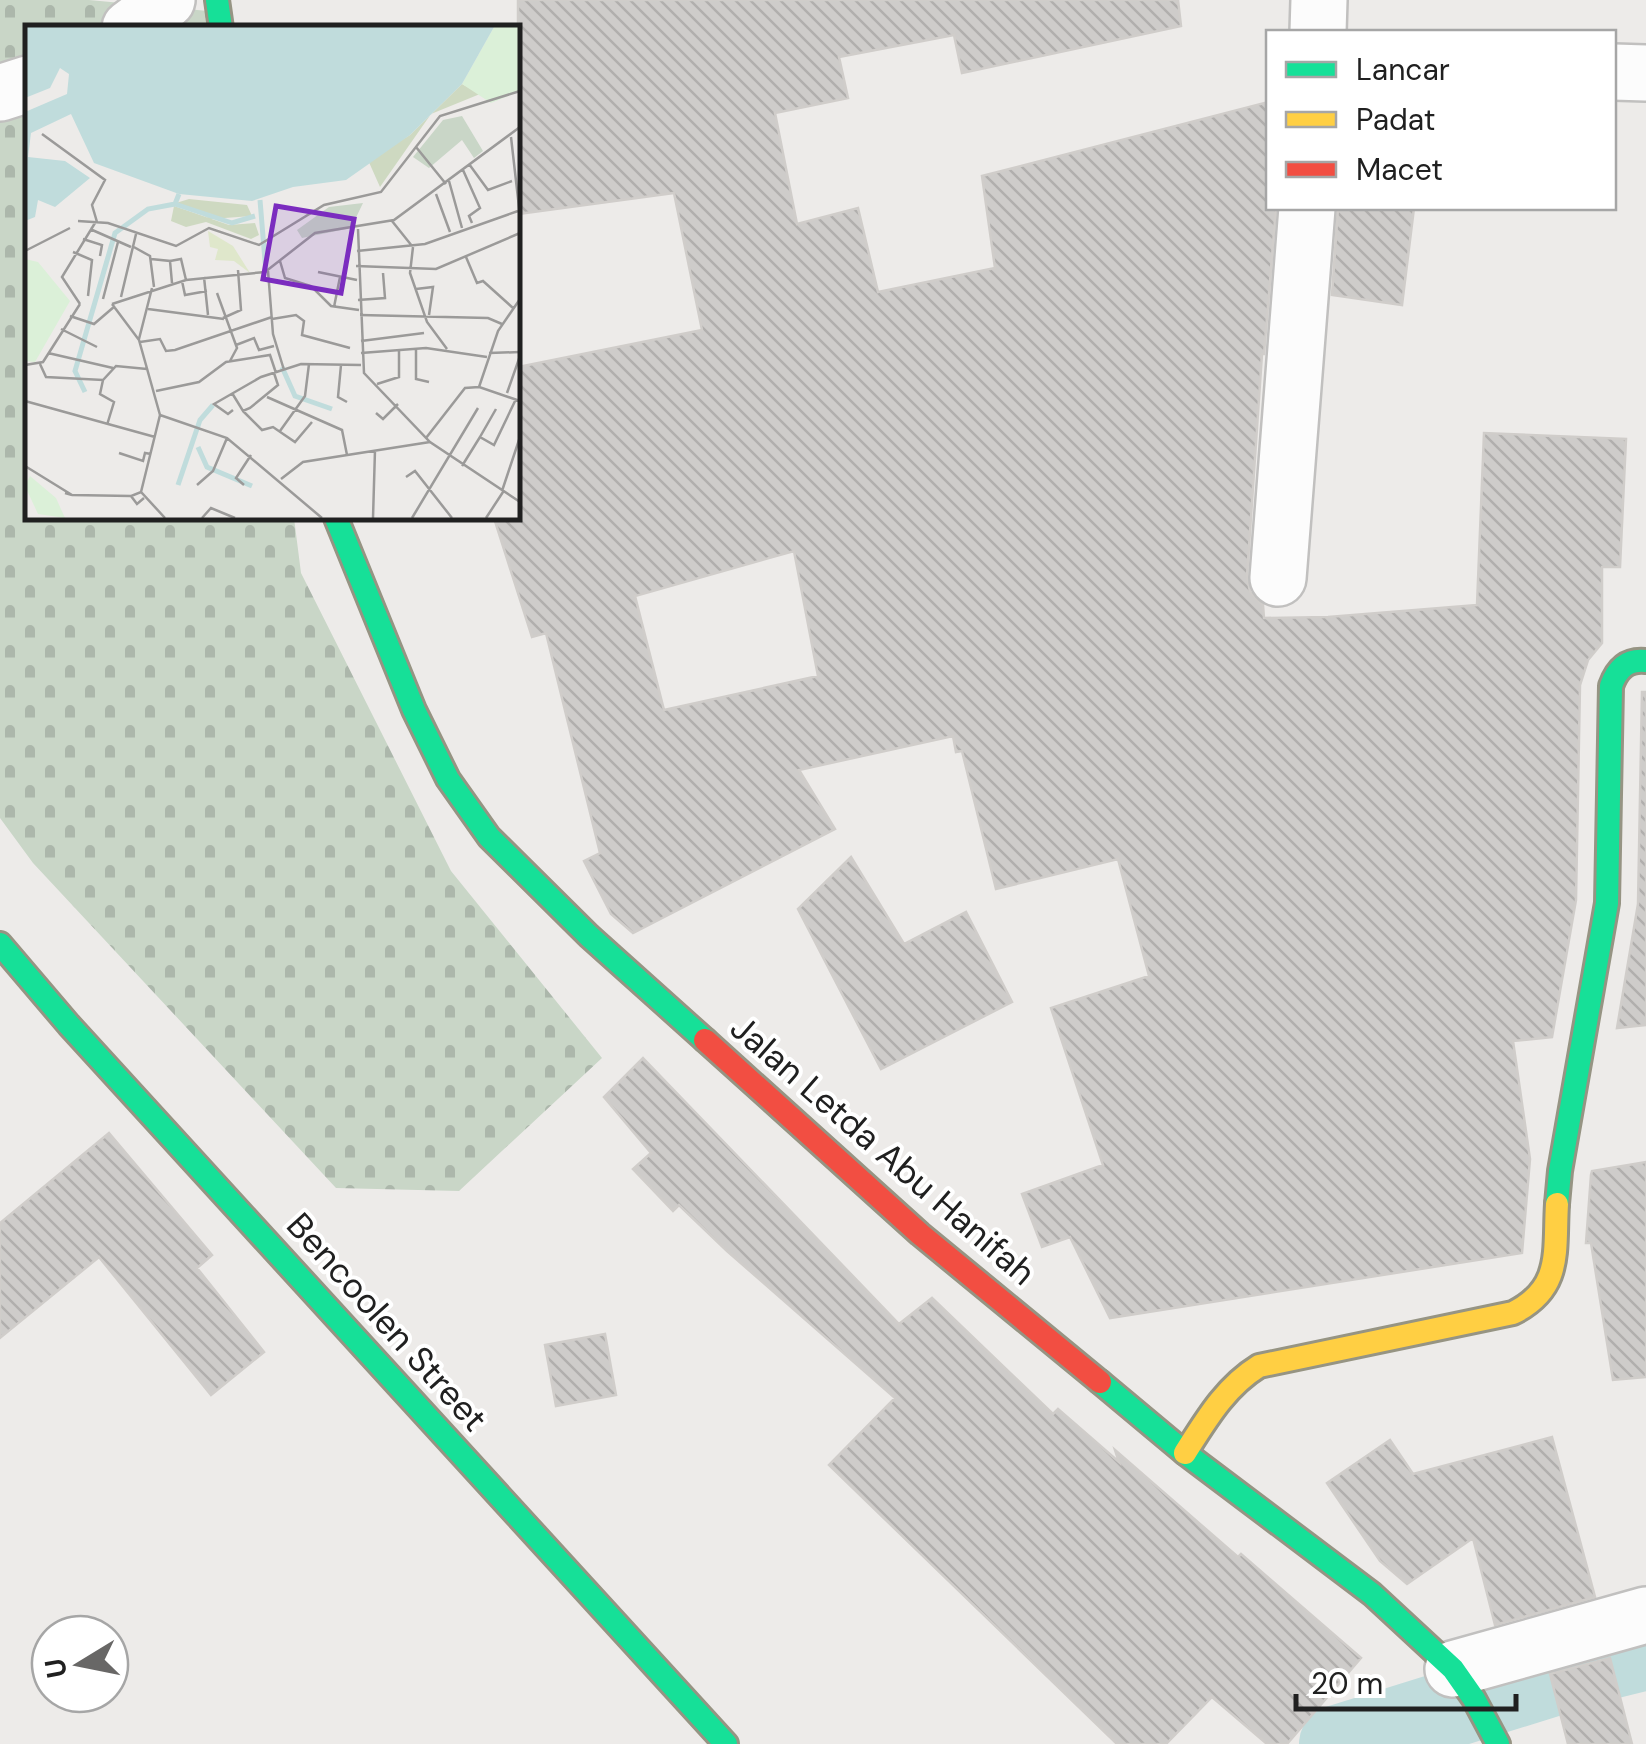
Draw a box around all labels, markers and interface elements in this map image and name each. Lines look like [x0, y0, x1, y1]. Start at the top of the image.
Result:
inset map [25, 25, 520, 520]
legend [1266, 30, 1616, 210]
text: Lancar [1356, 50, 1450, 89]
text: Padat [1356, 100, 1436, 139]
text: Macet [1356, 150, 1443, 189]
street label: Jalan Letda Abu Hanifah [721, 1005, 1045, 1295]
street label: Bencoolen Street [277, 1203, 497, 1441]
north arrow [30, 1614, 130, 1714]
scale bar [1296, 1649, 1516, 1711]
text: U [36, 1656, 76, 1681]
text: 20 m [1311, 1664, 1383, 1703]

